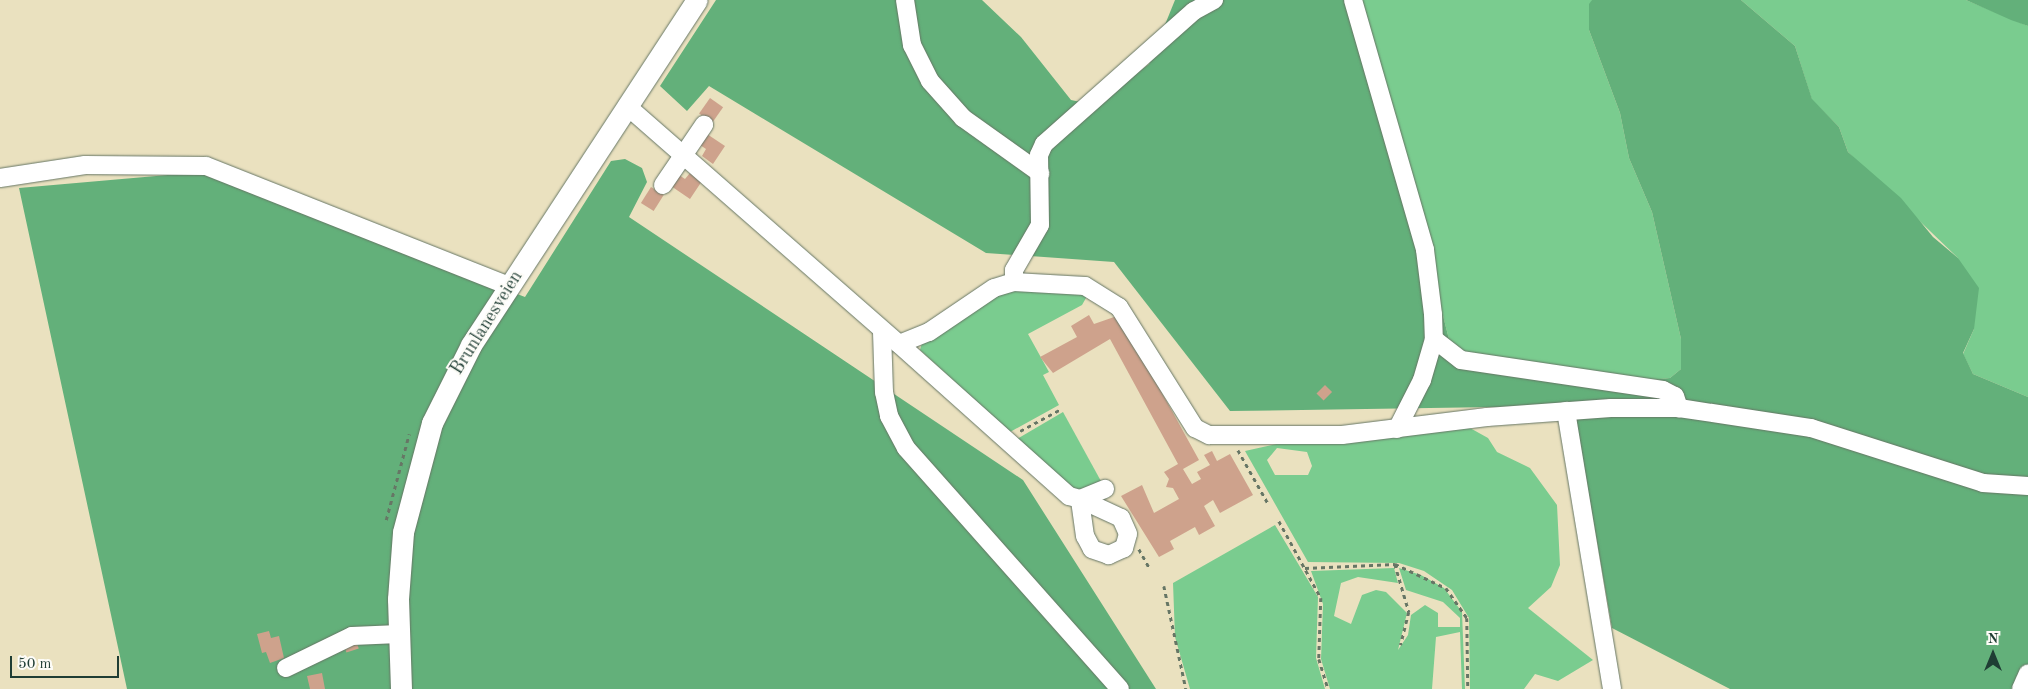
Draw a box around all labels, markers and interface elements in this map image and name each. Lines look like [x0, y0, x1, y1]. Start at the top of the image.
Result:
street label: Brunlanesveien [446, 267, 528, 379]
north arrow [1968, 629, 2018, 679]
text: N [1988, 632, 1998, 646]
scale bar [12, 646, 121, 678]
text: 50 m [18, 657, 52, 672]

